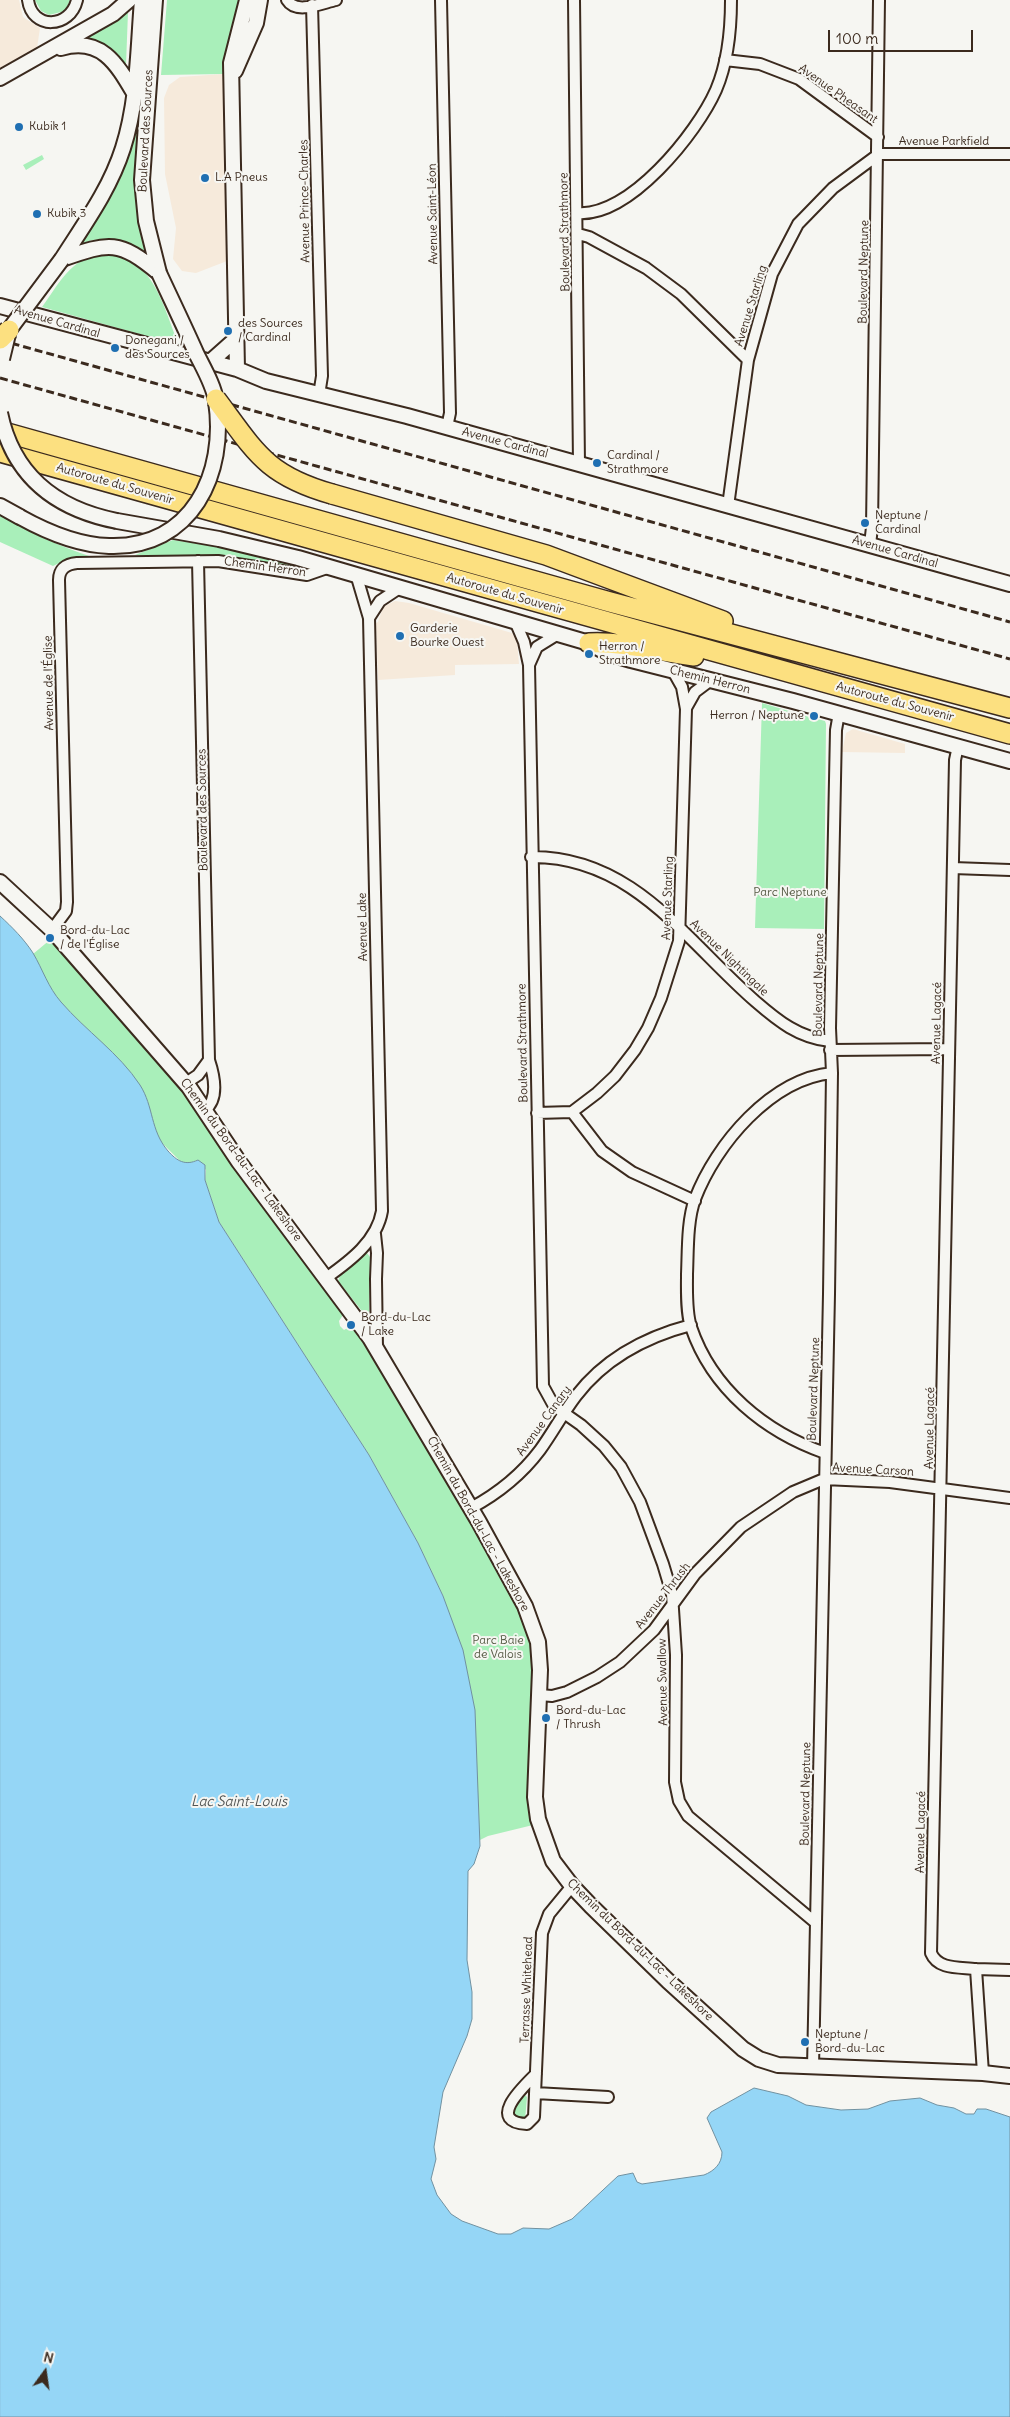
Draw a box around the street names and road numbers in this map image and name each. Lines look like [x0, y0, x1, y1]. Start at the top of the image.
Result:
street label: Avenue Pheasant [795, 61, 881, 127]
street label: Boulevard des Sources [136, 69, 156, 193]
street label: Avenue Parkfield [899, 135, 989, 149]
street label: Avenue Prince-Charles [297, 139, 313, 263]
street label: Avenue Saint-Léon [425, 163, 441, 265]
street label: Boulevard Strathmore [557, 172, 573, 292]
street label: Boulevard Neptune [856, 220, 872, 324]
street label: Avenue Starling [732, 264, 770, 348]
street label: Avenue Cardinal [12, 303, 102, 341]
street label: Avenue Cardinal [460, 425, 550, 461]
street label: Autoroute du Souvenir [55, 460, 175, 508]
street label: Avenue Cardinal [850, 533, 940, 571]
street label: Chemin Herron [223, 554, 307, 580]
street label: Autoroute du Souvenir [445, 570, 565, 618]
street label: Avenue de l'Église [41, 635, 57, 731]
street label: Chemin Herron [668, 663, 752, 697]
street label: Autoroute du Souvenir [834, 679, 956, 725]
street label: Boulevard des Sources [195, 748, 211, 872]
street label: Avenue Starling [659, 856, 677, 940]
street label: Avenue Lake [355, 892, 371, 962]
street label: Avenue Nightingale [687, 917, 771, 999]
street label: Boulevard Neptune [811, 933, 827, 1037]
street label: Avenue Lagacé [929, 982, 945, 1064]
street label: Boulevard Strathmore [515, 983, 531, 1103]
street label: Chemin du Bord-du-Lac - Lakeshore [177, 1076, 305, 1244]
street label: Boulevard Neptune [805, 1337, 823, 1441]
street label: Avenue Canary [514, 1383, 574, 1459]
street label: Avenue Lagacé [922, 1387, 938, 1469]
street label: Chemin du Bord-du-Lac - Lakeshore [424, 1434, 532, 1614]
street label: Avenue Carson [832, 1461, 914, 1479]
street label: Avenue Thrush [633, 1560, 693, 1632]
street label: Avenue Swallow [655, 1638, 671, 1726]
street label: Boulevard Neptune [798, 1742, 814, 1846]
street label: Avenue Lagacé [913, 1791, 929, 1873]
street label: Chemin du Bord-du-Lac - Lakeshore [564, 1876, 716, 2024]
street label: Terrasse Whitehead [518, 1936, 536, 2044]

